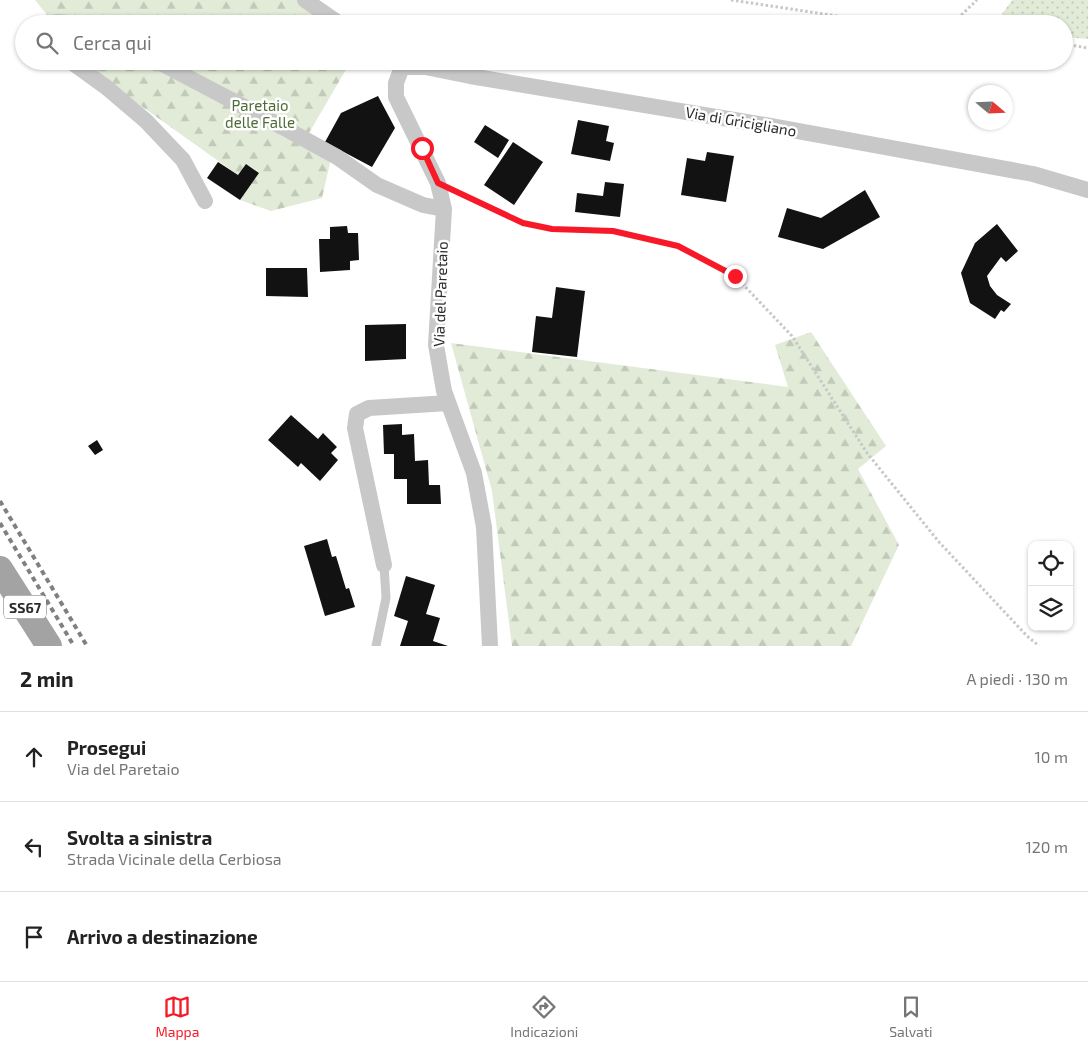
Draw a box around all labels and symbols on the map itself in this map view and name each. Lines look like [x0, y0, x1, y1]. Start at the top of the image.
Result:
north arrow [968, 85, 1013, 130]
park label: Paretaio delle Falle [225, 96, 295, 131]
street label: Via di Gricigliano [684, 102, 798, 140]
route start [411, 137, 434, 160]
street label: Via del Paretaio [429, 241, 451, 347]
route end [724, 265, 747, 288]
road number: SS67 [4, 596, 46, 618]

